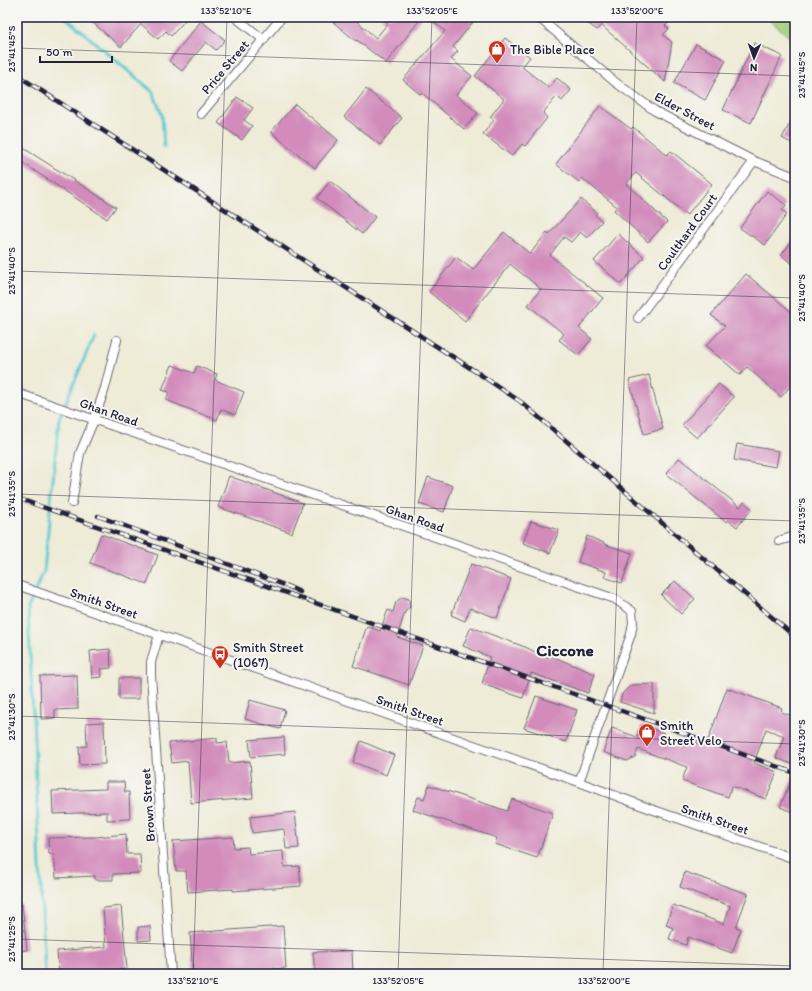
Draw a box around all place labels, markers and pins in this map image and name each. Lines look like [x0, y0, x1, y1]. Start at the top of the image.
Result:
shop icon: The Bible Place [487, 39, 507, 64]
place label: The Bible Place [510, 42, 595, 57]
place label: Smith Street (1067) [233, 640, 304, 670]
bus stop icon: Smith Street (1067) [210, 644, 230, 669]
place label: Smith Street Velo [660, 718, 722, 748]
shop icon: Smith Street Velo [637, 722, 657, 747]

